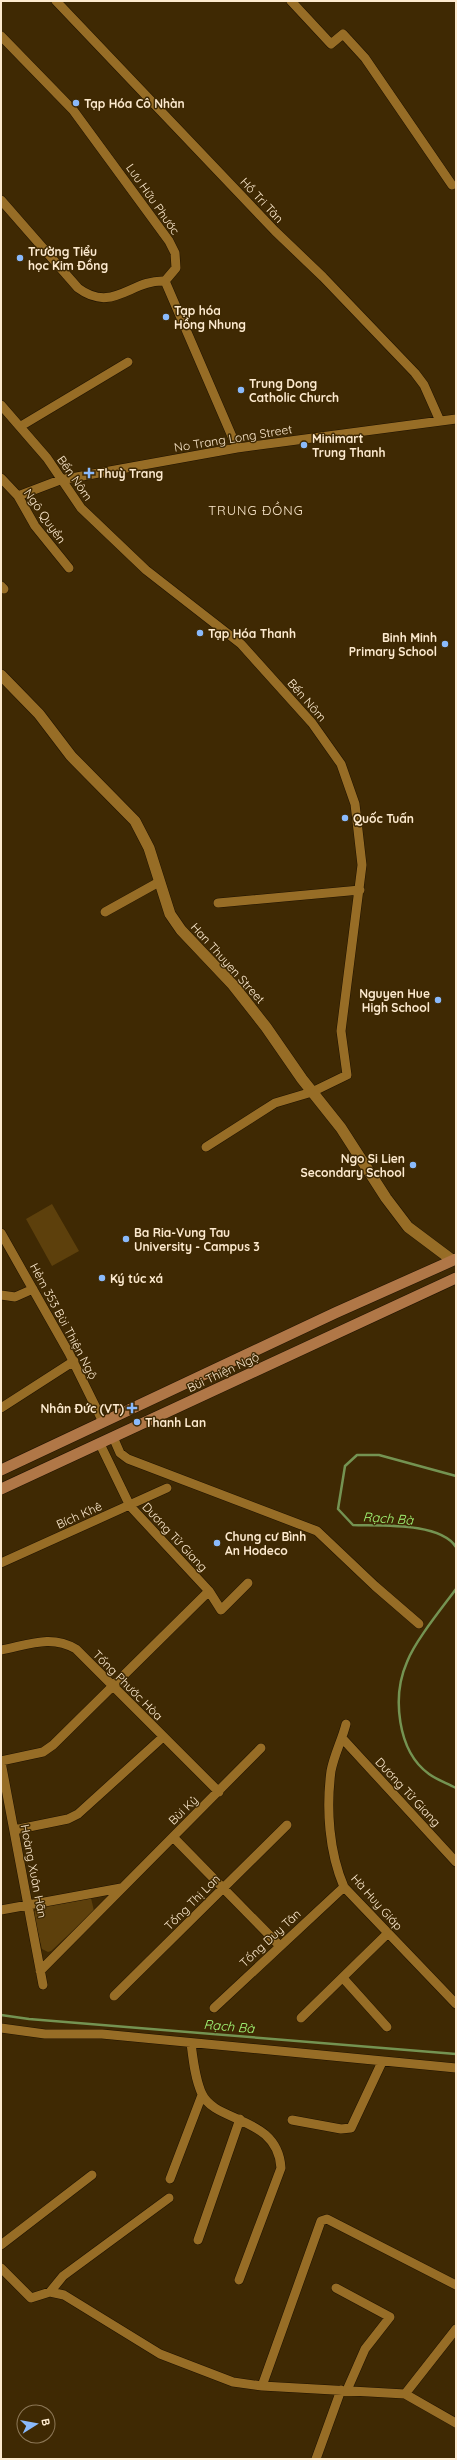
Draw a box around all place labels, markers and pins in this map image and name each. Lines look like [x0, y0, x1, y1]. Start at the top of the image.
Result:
place label: Tạp Hóa Cô Nhàn [84, 96, 185, 111]
marker: Tạp Hóa Cô Nhàn [71, 98, 81, 108]
place label: Trường Tiểu học Kim Đồng [28, 244, 108, 273]
marker: Trường Tiểu học Kim Đồng [15, 253, 25, 263]
place label: Tạp hóa Hồng Nhung [174, 303, 246, 332]
marker: Tạp hóa Hồng Nhung [161, 312, 171, 322]
place label: Trung Dong Catholic Church [249, 376, 339, 405]
marker: Trung Dong Catholic Church [236, 385, 246, 395]
place label: Minimart Trung Thanh [312, 431, 385, 460]
marker: Minimart Trung Thanh [299, 440, 309, 450]
place label: Thuỳ Trang [97, 466, 163, 481]
marker: Thuỳ Trang [84, 468, 94, 478]
place label: Tạp Hóa Thanh [208, 626, 296, 641]
marker: Tạp Hóa Thanh [195, 628, 205, 638]
place label: Binh Minh Primary School [349, 630, 437, 659]
marker: Binh Minh Primary School [440, 639, 450, 649]
place label: Quốc Tuấn [353, 811, 414, 826]
marker: Quốc Tuấn [340, 813, 350, 823]
place label: Nguyen Hue High School [359, 986, 430, 1015]
marker: Nguyen Hue High School [433, 995, 443, 1005]
place label: Ngo Si Lien Secondary School [301, 1151, 405, 1180]
marker: Ngo Si Lien Secondary School [408, 1160, 418, 1170]
place label: Ba Ria-Vung Tau University - Campus 3 [134, 1225, 260, 1254]
marker: Ba Ria-Vung Tau University - Campus 3 [121, 1234, 131, 1244]
place label: Ký túc xá [110, 1271, 163, 1286]
marker: Ký túc xá [97, 1273, 107, 1283]
place label: Nhân Đức (VT) [41, 1401, 124, 1416]
marker: Nhân Đức (VT) [127, 1403, 137, 1413]
place label: Thanh Lan [145, 1415, 206, 1430]
marker: Thanh Lan [132, 1417, 142, 1427]
place label: Chung cư Bình An Hodeco [225, 1529, 306, 1558]
marker: Chung cư Bình An Hodeco [212, 1538, 222, 1548]

